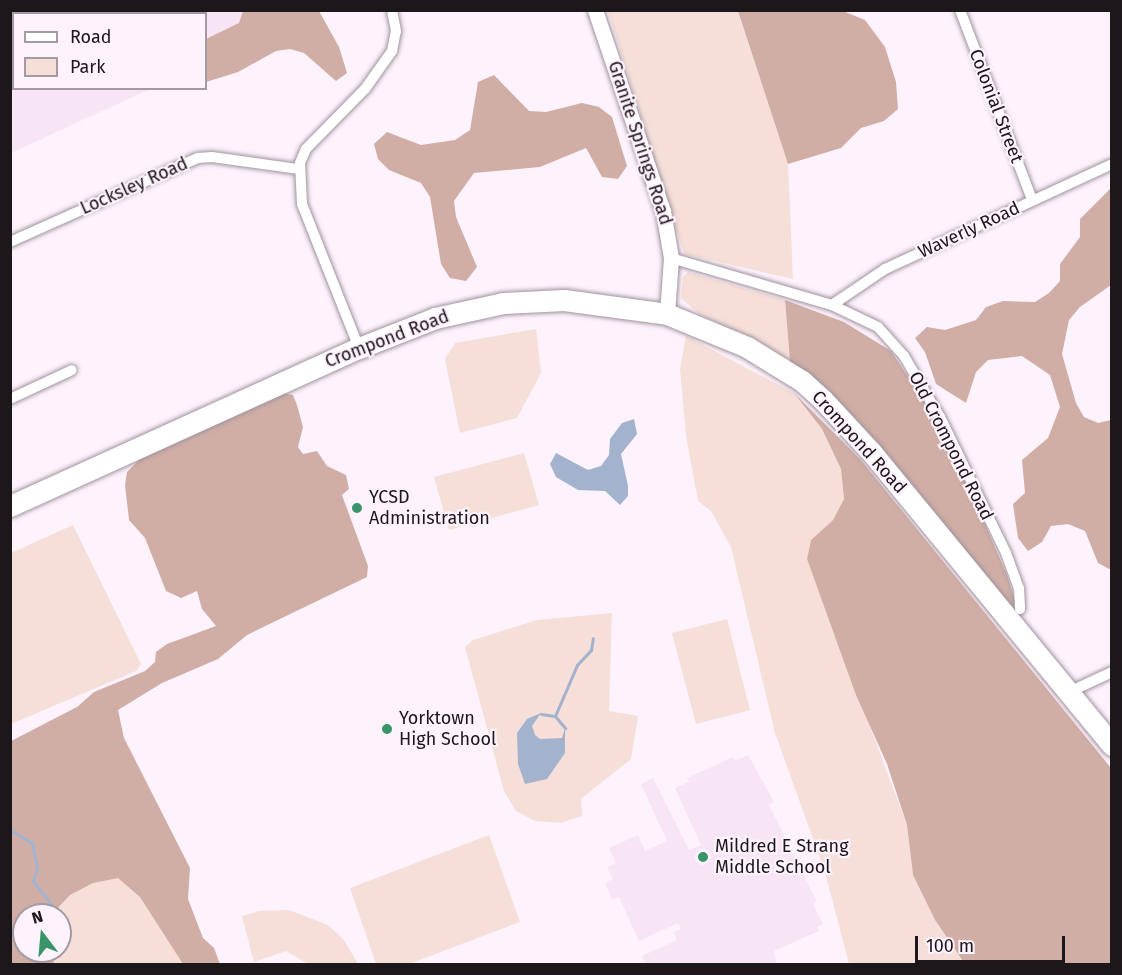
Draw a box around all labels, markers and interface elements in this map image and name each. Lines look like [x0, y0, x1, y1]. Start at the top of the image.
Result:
legend [12, 12, 207, 90]
text: Road [70, 26, 112, 48]
street label: Colonial Street [964, 46, 1028, 166]
text: Park [70, 56, 105, 78]
street label: Granite Springs Road [603, 58, 677, 228]
street label: Locksley Road [77, 153, 191, 219]
street label: Waverly Road [915, 197, 1023, 263]
street label: Crompond Road [322, 305, 452, 373]
street label: Old Crompond Road [904, 368, 998, 524]
street label: Crompond Road [807, 386, 911, 498]
place label: YCSD Administration [369, 487, 490, 530]
marker: YCSD Administration [350, 501, 364, 515]
place label: Yorktown High School [399, 708, 496, 750]
marker: Yorktown High School [380, 722, 394, 736]
place label: Mildred E Strang Middle School [715, 836, 849, 878]
marker: Mildred E Strang Middle School [696, 850, 710, 864]
north arrow [12, 903, 72, 963]
text: N [30, 907, 45, 928]
scale bar [918, 924, 1068, 962]
text: 100 m [926, 935, 974, 957]

